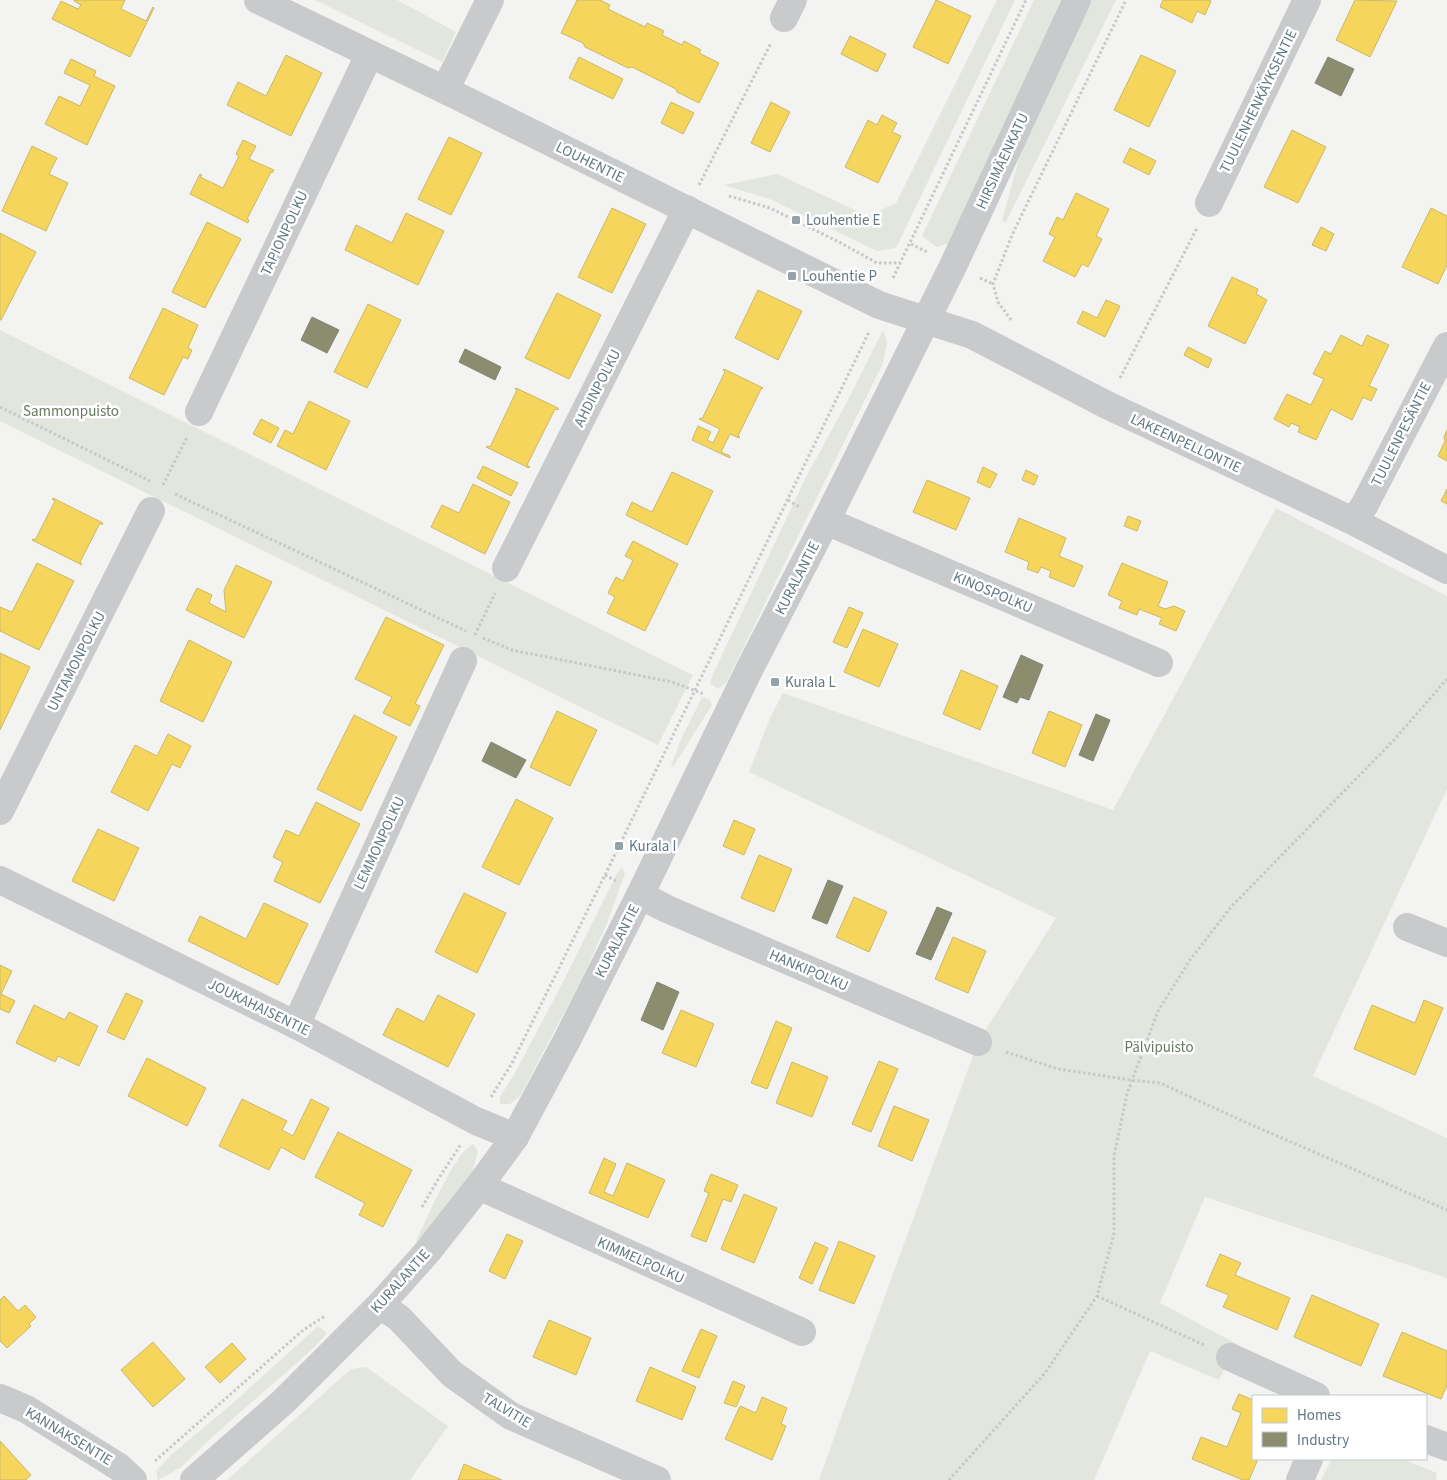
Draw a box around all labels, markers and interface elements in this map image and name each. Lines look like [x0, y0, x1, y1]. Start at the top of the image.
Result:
street label: TUULENHENKÄYKSENTIE [1215, 26, 1302, 177]
street label: HIRSIMÄENKATU [971, 110, 1034, 213]
street label: LOUHENTIE [552, 137, 628, 188]
street label: TAPIONPOLKU [256, 187, 313, 279]
place label: Louhentie E [806, 210, 880, 231]
marker: Louhentie E [790, 214, 802, 226]
place label: Louhentie P [802, 266, 877, 287]
marker: Louhentie P [786, 270, 798, 282]
street label: AHDINPOLKU [569, 346, 626, 431]
street label: TUULENPESÄNTIE [1366, 378, 1437, 490]
park label: Sammonpuisto [23, 401, 119, 422]
street label: LAKEENPELLONTIE [1127, 409, 1245, 478]
street label: KURALANTIE [770, 538, 825, 619]
street label: KINOSPOLKU [950, 566, 1036, 619]
street label: UNTAMONPOLKU [42, 608, 111, 715]
place label: Kurala L [785, 672, 836, 693]
marker: Kurala L [769, 676, 781, 688]
street label: LEMMONPOLKU [349, 793, 410, 893]
place label: Kurala I [629, 836, 676, 857]
marker: Kurala I [613, 840, 625, 852]
street label: KURALANTIE [590, 901, 645, 982]
street label: HANKIPOLKU [766, 944, 852, 997]
street label: JOUKAHAISENTIE [204, 974, 313, 1041]
park label: Pälvipuisto [1124, 1037, 1194, 1058]
street label: KIMMELPOLKU [594, 1232, 688, 1289]
street label: KURALANTIE [366, 1245, 435, 1318]
street label: TALVITIE [478, 1388, 535, 1433]
legend [1252, 1395, 1427, 1460]
street label: KANNAKSENTIE [21, 1402, 116, 1471]
text: Homes [1297, 1405, 1341, 1426]
text: Industry [1297, 1430, 1349, 1451]

